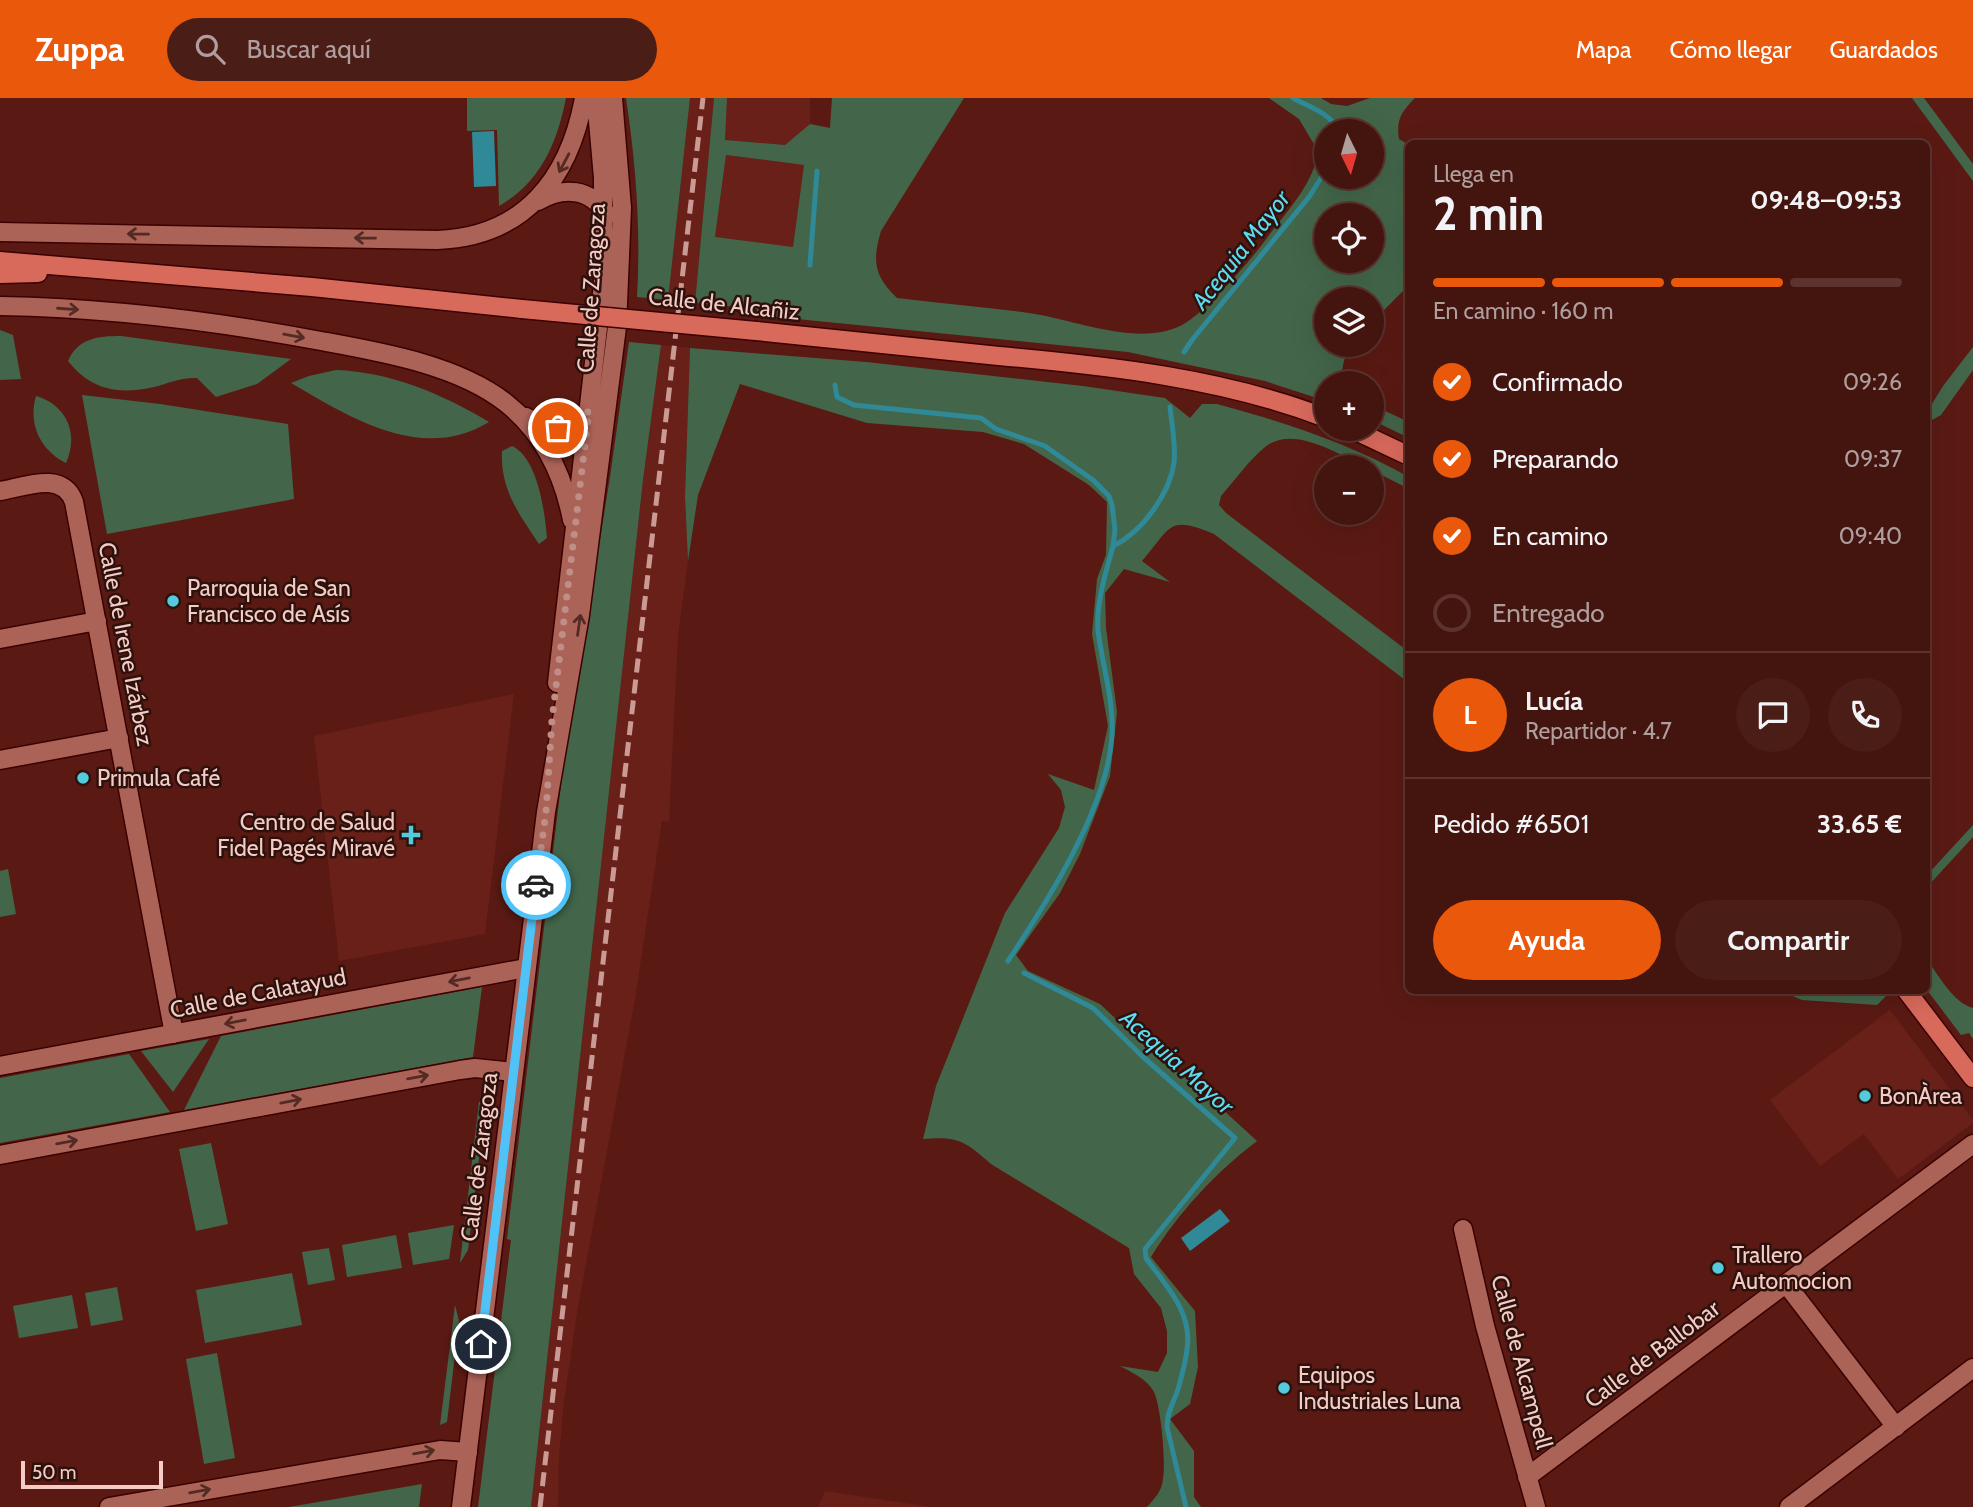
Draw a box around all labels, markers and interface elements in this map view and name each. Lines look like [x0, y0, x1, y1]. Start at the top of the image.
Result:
search box [167, 18, 657, 81]
text: Zuppa [35, 29, 125, 69]
icon: search [191, 30, 229, 68]
text: Buscar aquí [247, 33, 371, 65]
text: Mapa [1576, 35, 1632, 64]
text: Cómo llegar [1670, 35, 1791, 64]
text: Guardados [1829, 35, 1938, 64]
north arrow [1314, 119, 1384, 189]
map controls [1314, 119, 1384, 525]
one-way arrow [556, 152, 570, 173]
text: Llega en [1433, 160, 1514, 188]
water label: Acequia Mayor [1185, 183, 1297, 316]
text: 09:48–09:53 [1750, 184, 1902, 216]
text: 2 min [1433, 186, 1544, 242]
street label: Calle de Zaragoza [571, 202, 611, 374]
button: locate [1314, 203, 1384, 273]
one-way arrow [127, 227, 150, 241]
one-way arrow [354, 232, 377, 245]
street label: Calle de Alcañiz [647, 282, 801, 326]
button: layers [1314, 287, 1384, 357]
text: En camino · 160 m [1433, 297, 1613, 325]
one-way arrow [56, 303, 79, 316]
one-way arrow [282, 329, 305, 343]
icon: check [1433, 363, 1471, 401]
text: Confirmado [1492, 366, 1623, 398]
text: 09:26 [1843, 368, 1902, 396]
button: + [1314, 371, 1384, 441]
pin [528, 398, 588, 458]
icon: bag [539, 409, 577, 447]
icon: check [1433, 440, 1471, 478]
text: Preparando [1492, 443, 1619, 475]
text: 09:37 [1844, 445, 1902, 473]
button: − [1314, 455, 1384, 525]
icon: check [1433, 517, 1471, 555]
text: En camino [1492, 520, 1608, 552]
text: 09:40 [1839, 522, 1902, 550]
street label: Calle de Irene Izárbez [93, 540, 160, 748]
place label: Parroquia de San Francisco de Asís [187, 574, 351, 628]
marker: Parroquia de San Francisco de Asís [165, 593, 181, 609]
text: Entregado [1492, 597, 1605, 629]
one-way arrow [573, 614, 586, 636]
button: chat [1736, 678, 1810, 752]
button: phone [1828, 678, 1902, 752]
text: Lucía [1525, 685, 1583, 717]
text: L [1463, 699, 1477, 731]
text: Repartidor · 4.7 [1525, 717, 1672, 745]
place label: Primula Café [97, 764, 220, 792]
marker: Primula Café [75, 770, 91, 786]
place label: Centro de Salud Fidel Pagés Miravé [217, 808, 395, 862]
text: Pedido #6501 [1433, 808, 1589, 840]
text: 33.65 € [1817, 808, 1902, 840]
marker: Centro de Salud Fidel Pagés Miravé [401, 825, 421, 845]
courier [501, 850, 571, 920]
icon: car [517, 866, 555, 904]
button: Ayuda [1433, 900, 1661, 980]
button: Compartir [1675, 900, 1902, 980]
street label: Calle de Calatayud [168, 962, 348, 1024]
one-way arrow [448, 974, 471, 987]
water label: Acequia Mayor [1114, 1002, 1241, 1121]
one-way arrow [224, 1016, 247, 1029]
one-way arrow [406, 1070, 428, 1084]
street label: Calle de Zaragoza [455, 1071, 503, 1243]
place label: BonÀrea [1879, 1081, 1962, 1110]
marker: BonÀrea [1857, 1088, 1873, 1104]
one-way arrow [279, 1094, 302, 1107]
one-way arrow [55, 1135, 78, 1148]
place label: Trallero Automocion [1732, 1241, 1852, 1295]
marker: Trallero Automocion [1710, 1260, 1726, 1276]
street label: Calle de Alcampell [1485, 1272, 1559, 1453]
street label: Calle de Ballobar [1579, 1294, 1726, 1414]
pin [451, 1314, 511, 1374]
icon: home [462, 1325, 500, 1363]
place label: Equipos Industriales Luna [1298, 1361, 1461, 1415]
marker: Equipos Industriales Luna [1276, 1380, 1292, 1396]
one-way arrow [412, 1445, 435, 1459]
scale bar [21, 1458, 163, 1490]
text: 50 m [32, 1461, 76, 1484]
one-way arrow [188, 1484, 211, 1497]

